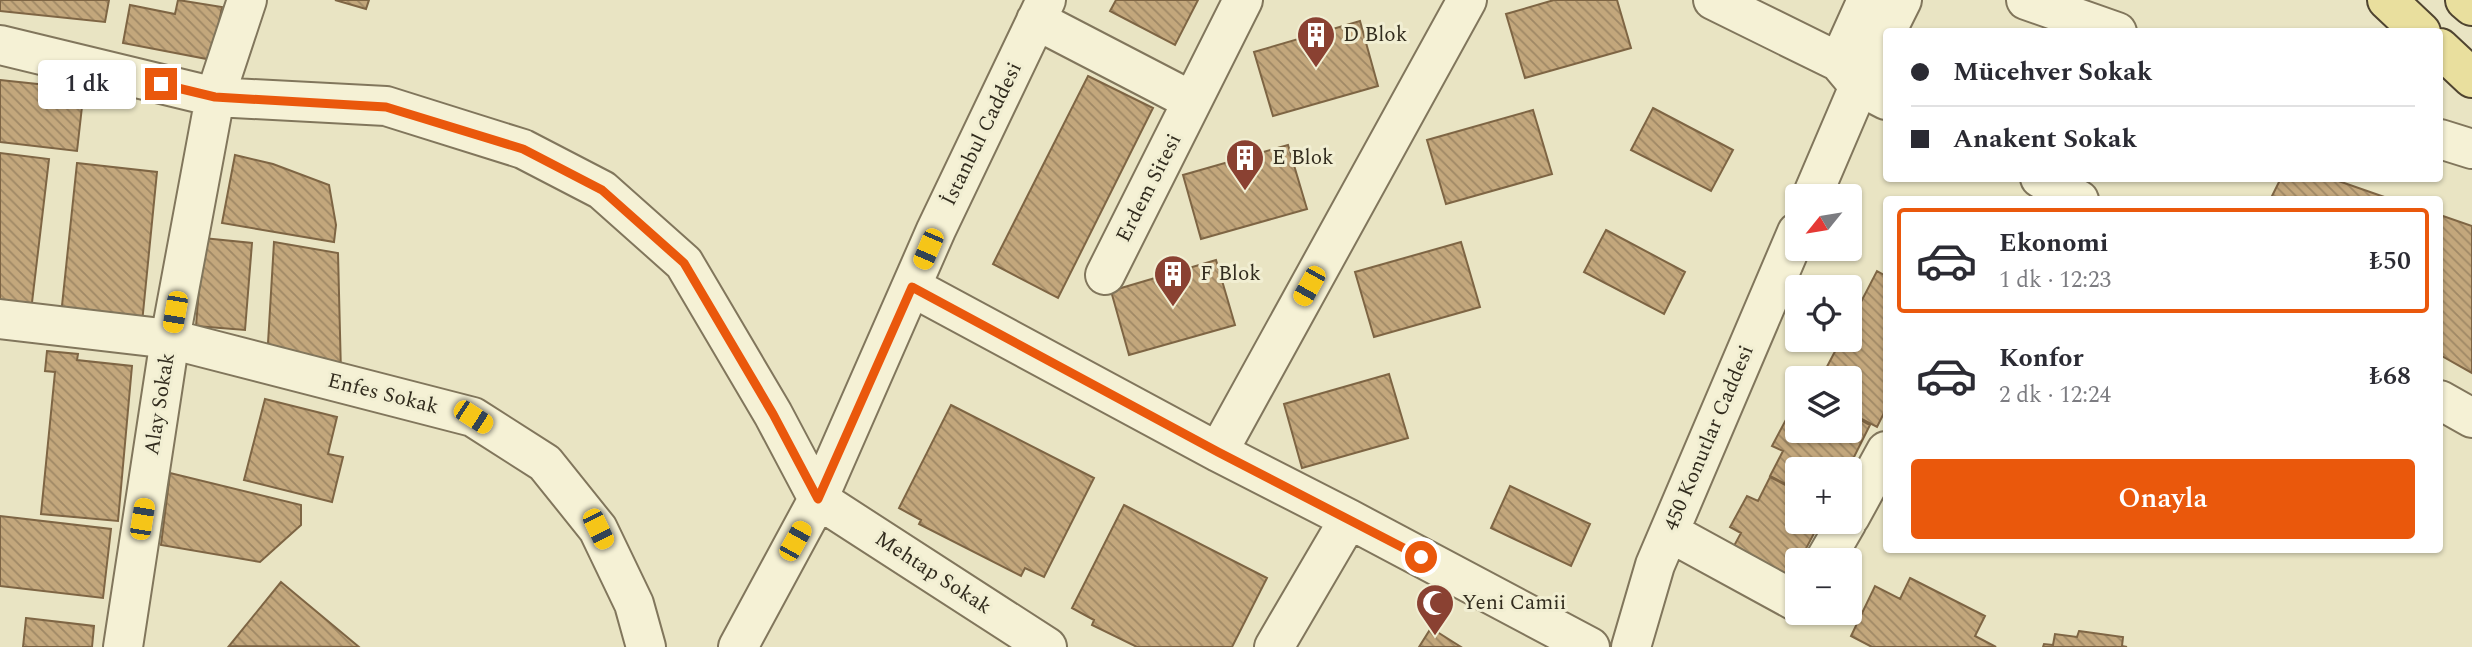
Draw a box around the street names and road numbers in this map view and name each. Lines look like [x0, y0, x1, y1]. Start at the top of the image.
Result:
street label: İstanbul Caddesi [933, 57, 1031, 211]
street label: Erdem Sitesi [1108, 128, 1190, 248]
street label: 450 Konutlar Caddesi [1655, 340, 1763, 536]
street label: Alay Sokak [136, 350, 184, 458]
street label: Enfes Sokak [324, 365, 442, 423]
street label: Mehtap Sokak [868, 523, 998, 623]

